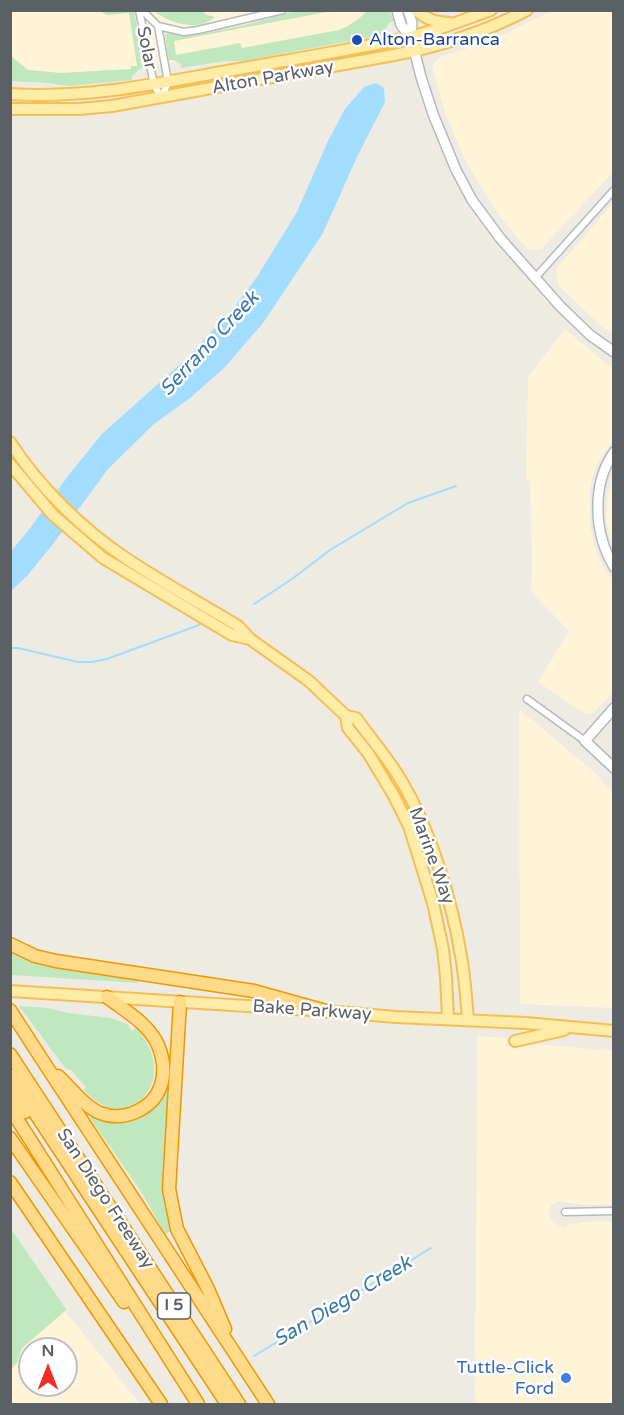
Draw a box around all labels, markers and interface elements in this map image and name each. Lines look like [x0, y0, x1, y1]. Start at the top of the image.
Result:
street label: Solar [131, 25, 161, 71]
place label: Alton-Barranca [369, 29, 500, 51]
marker: Alton-Barranca [350, 33, 364, 47]
street label: Alton Parkway [210, 57, 336, 99]
water label: Serrano Creek [155, 287, 265, 401]
street label: Marine Way [403, 804, 459, 908]
street label: Bake Parkway [252, 996, 372, 1026]
street label: San Diego Freeway [52, 1125, 158, 1273]
water label: San Diego Creek [270, 1251, 416, 1353]
road number: I 5 [158, 1293, 190, 1319]
north arrow [18, 1337, 78, 1397]
text: N [42, 1341, 54, 1361]
place label: Tuttle-Click Ford [457, 1357, 554, 1400]
marker: Tuttle-Click Ford [559, 1371, 573, 1385]

